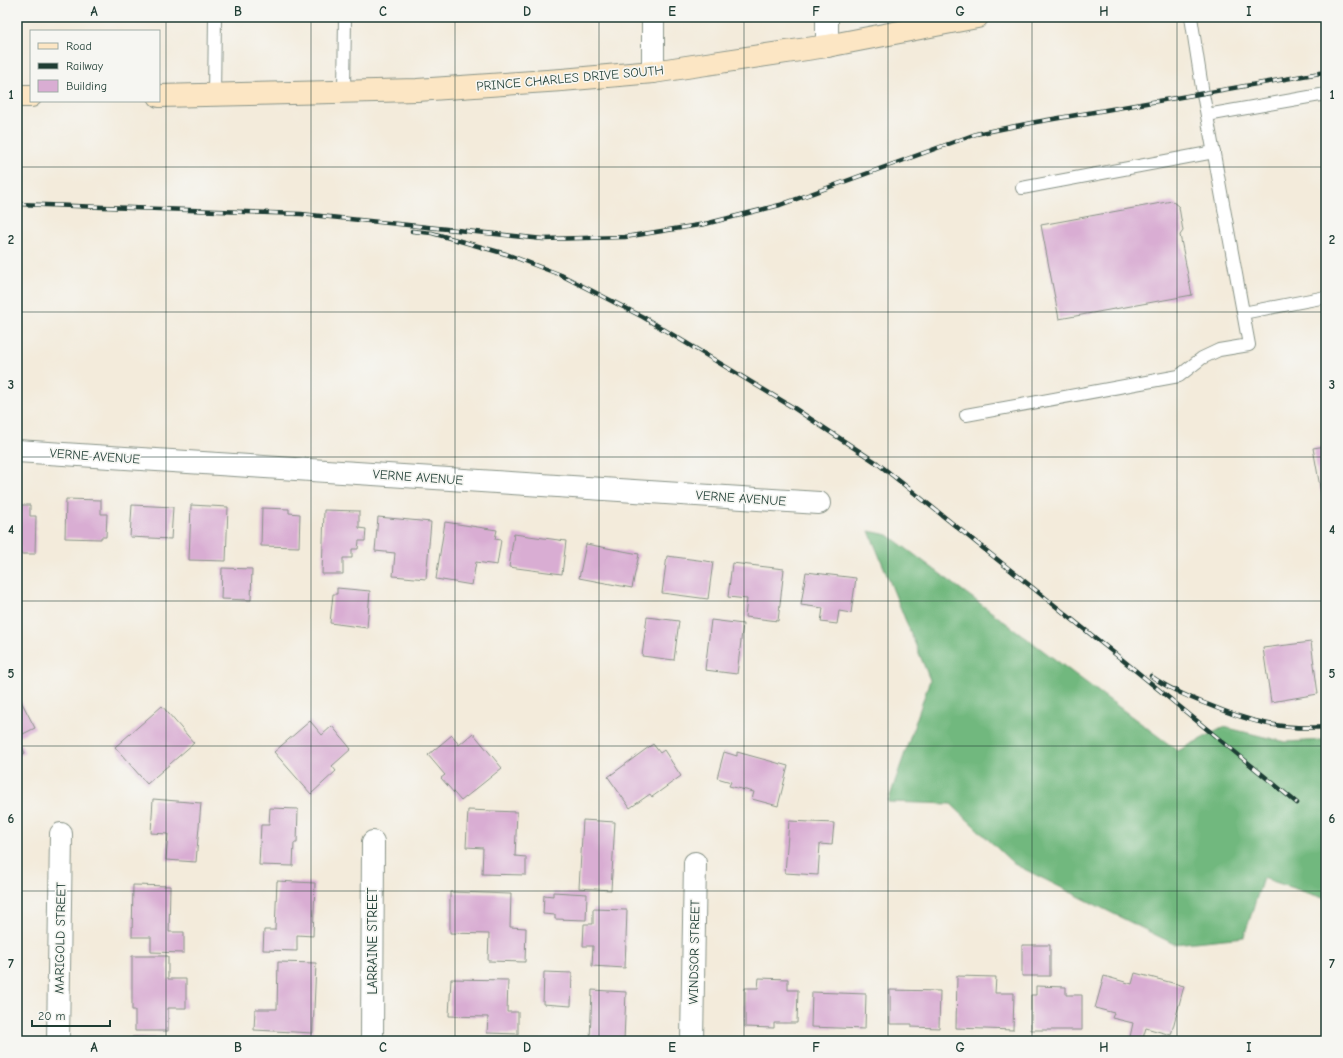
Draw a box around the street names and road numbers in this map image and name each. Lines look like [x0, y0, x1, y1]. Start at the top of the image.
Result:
street label: PRINCE CHARLES DRIVE SOUTH [476, 62, 664, 94]
street label: VERNE AVENUE [49, 445, 141, 467]
street label: VERNE AVENUE [372, 466, 464, 488]
street label: VERNE AVENUE [695, 487, 787, 509]
street label: MARIGOLD STREET [52, 882, 68, 994]
street label: LARRAINE STREET [365, 887, 380, 995]
street label: WINDSOR STREET [686, 899, 702, 1005]

